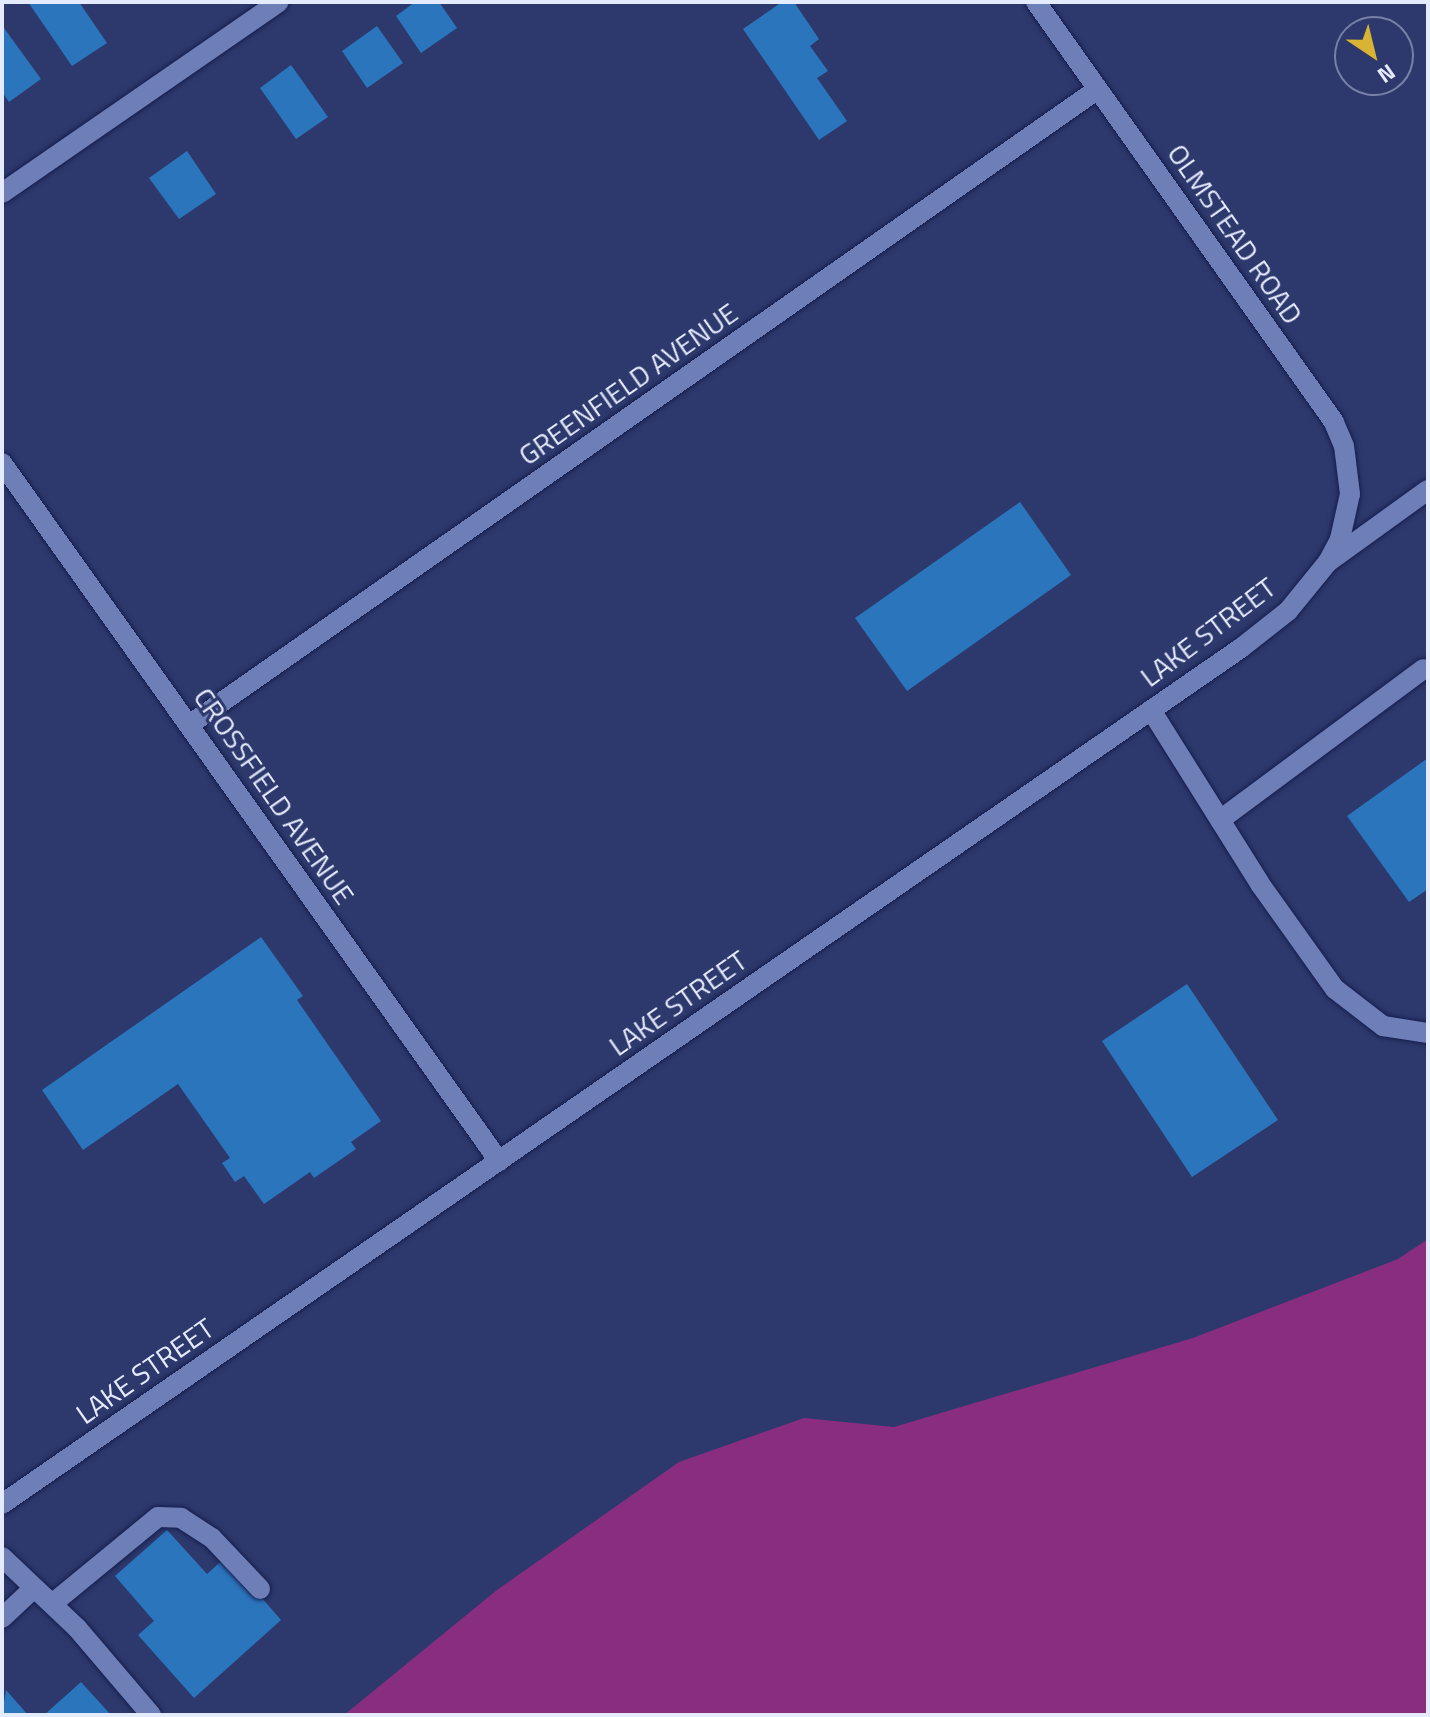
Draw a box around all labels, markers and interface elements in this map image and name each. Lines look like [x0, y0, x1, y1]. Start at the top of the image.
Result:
north arrow [1334, 16, 1414, 96]
text: N [1371, 56, 1403, 92]
street label: OLMSTEAD ROAD [1160, 138, 1310, 330]
street label: GREENFIELD AVENUE [512, 296, 744, 472]
street label: LAKE STREET [1134, 570, 1282, 694]
street label: CROSSFIELD AVENUE [187, 681, 361, 911]
street label: LAKE STREET [603, 943, 753, 1063]
street label: LAKE STREET [70, 1311, 220, 1431]

